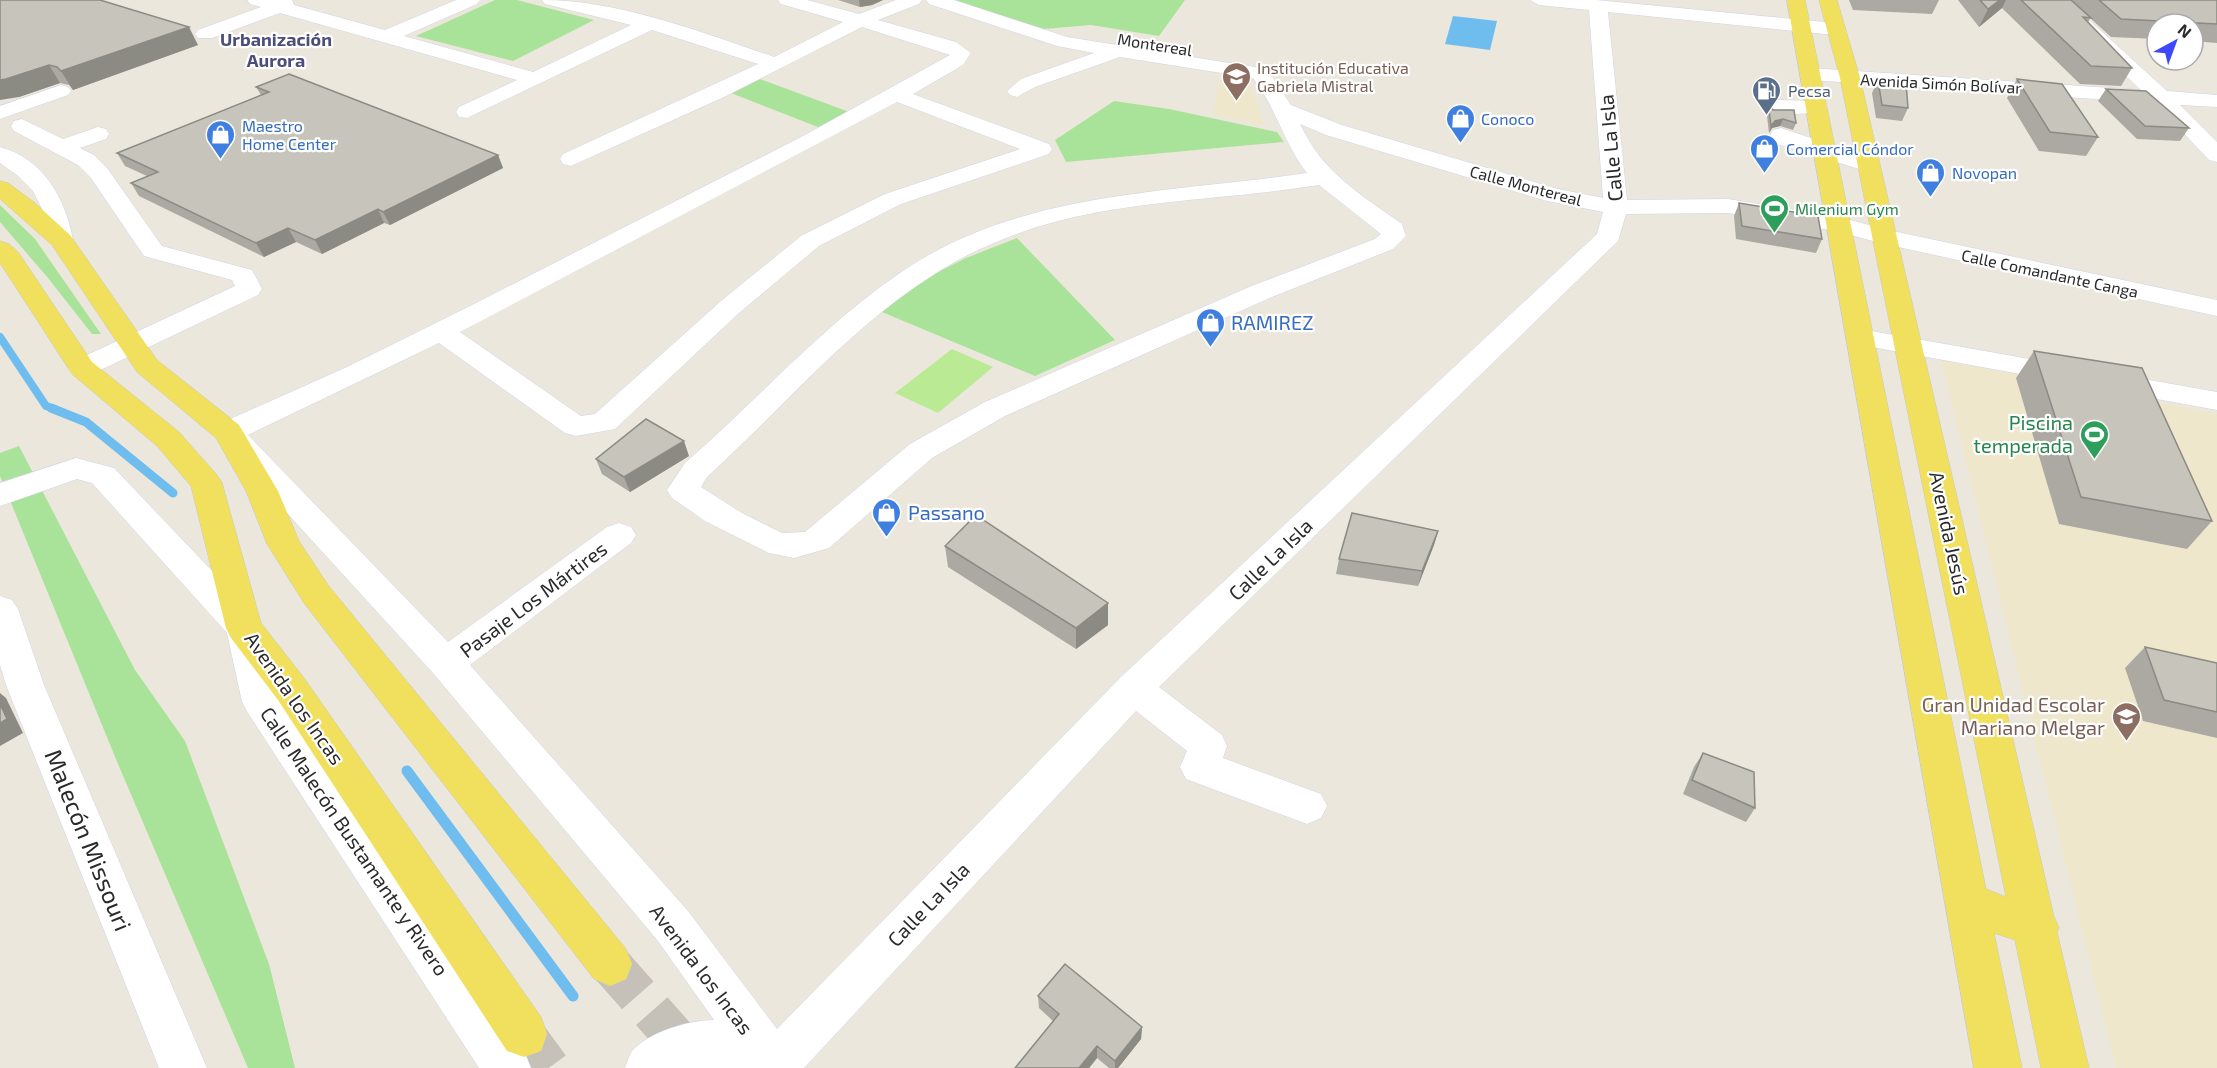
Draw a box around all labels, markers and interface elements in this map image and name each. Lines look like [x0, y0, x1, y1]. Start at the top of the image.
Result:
north arrow [2145, 12, 2205, 72]
text: N [2175, 19, 2196, 41]
district label: Urbanización Aurora [220, 28, 332, 71]
street label: Montereal [1116, 29, 1194, 59]
place label: Institución Educativa Gabriela Mistral [1257, 58, 1409, 95]
school or university icon: Institución Educativa Gabriela Mistral [1220, 60, 1252, 102]
street label: Avenida Simón Bolívar [1860, 69, 2023, 97]
fuel station icon: Pecsa [1751, 74, 1783, 116]
place label: Pecsa [1788, 81, 1831, 100]
street label: Calle La Isla [1593, 93, 1627, 203]
shop icon: Conoco [1444, 102, 1476, 144]
place label: Conoco [1481, 109, 1534, 128]
place label: Maestro Home Center [242, 116, 337, 153]
shop icon: Maestro Home Center [205, 118, 237, 160]
shop icon: Comercial Cóndor [1749, 132, 1781, 174]
place label: Comercial Cóndor [1786, 139, 1914, 158]
shop icon: Novopan [1915, 156, 1947, 198]
street label: Calle Montereal [1468, 161, 1584, 209]
place label: Novopan [1952, 163, 2017, 182]
sports icon: Milenium Gym [1758, 192, 1790, 234]
place label: Milenium Gym [1795, 199, 1899, 218]
street label: Calle Comandante Canga [1960, 245, 2140, 301]
shop icon: RAMIREZ [1194, 306, 1226, 348]
place label: RAMIREZ [1231, 310, 1313, 334]
place label: Piscina temperada [1973, 410, 2073, 457]
sports icon: Piscina temperada [2078, 418, 2110, 460]
street label: Avenida Jesús [1925, 469, 1975, 597]
shop icon: Passano [871, 496, 903, 538]
place label: Passano [908, 500, 985, 524]
street label: Calle La Isla [1223, 513, 1317, 605]
street label: Pasaje Los Mártires [455, 536, 611, 662]
street label: Avenida los Incas [240, 627, 350, 769]
place label: Gran Unidad Escolar Mariano Melgar [1922, 692, 2105, 739]
school or university icon: Gran Unidad Escolar Mariano Melgar [2110, 700, 2142, 742]
street label: Calle Malecón Bustamante y Rivero [256, 702, 454, 980]
street label: Malecón Missouri [39, 745, 139, 935]
street label: Calle La Isla [882, 857, 974, 951]
street label: Avenida los Incas [645, 899, 759, 1039]

